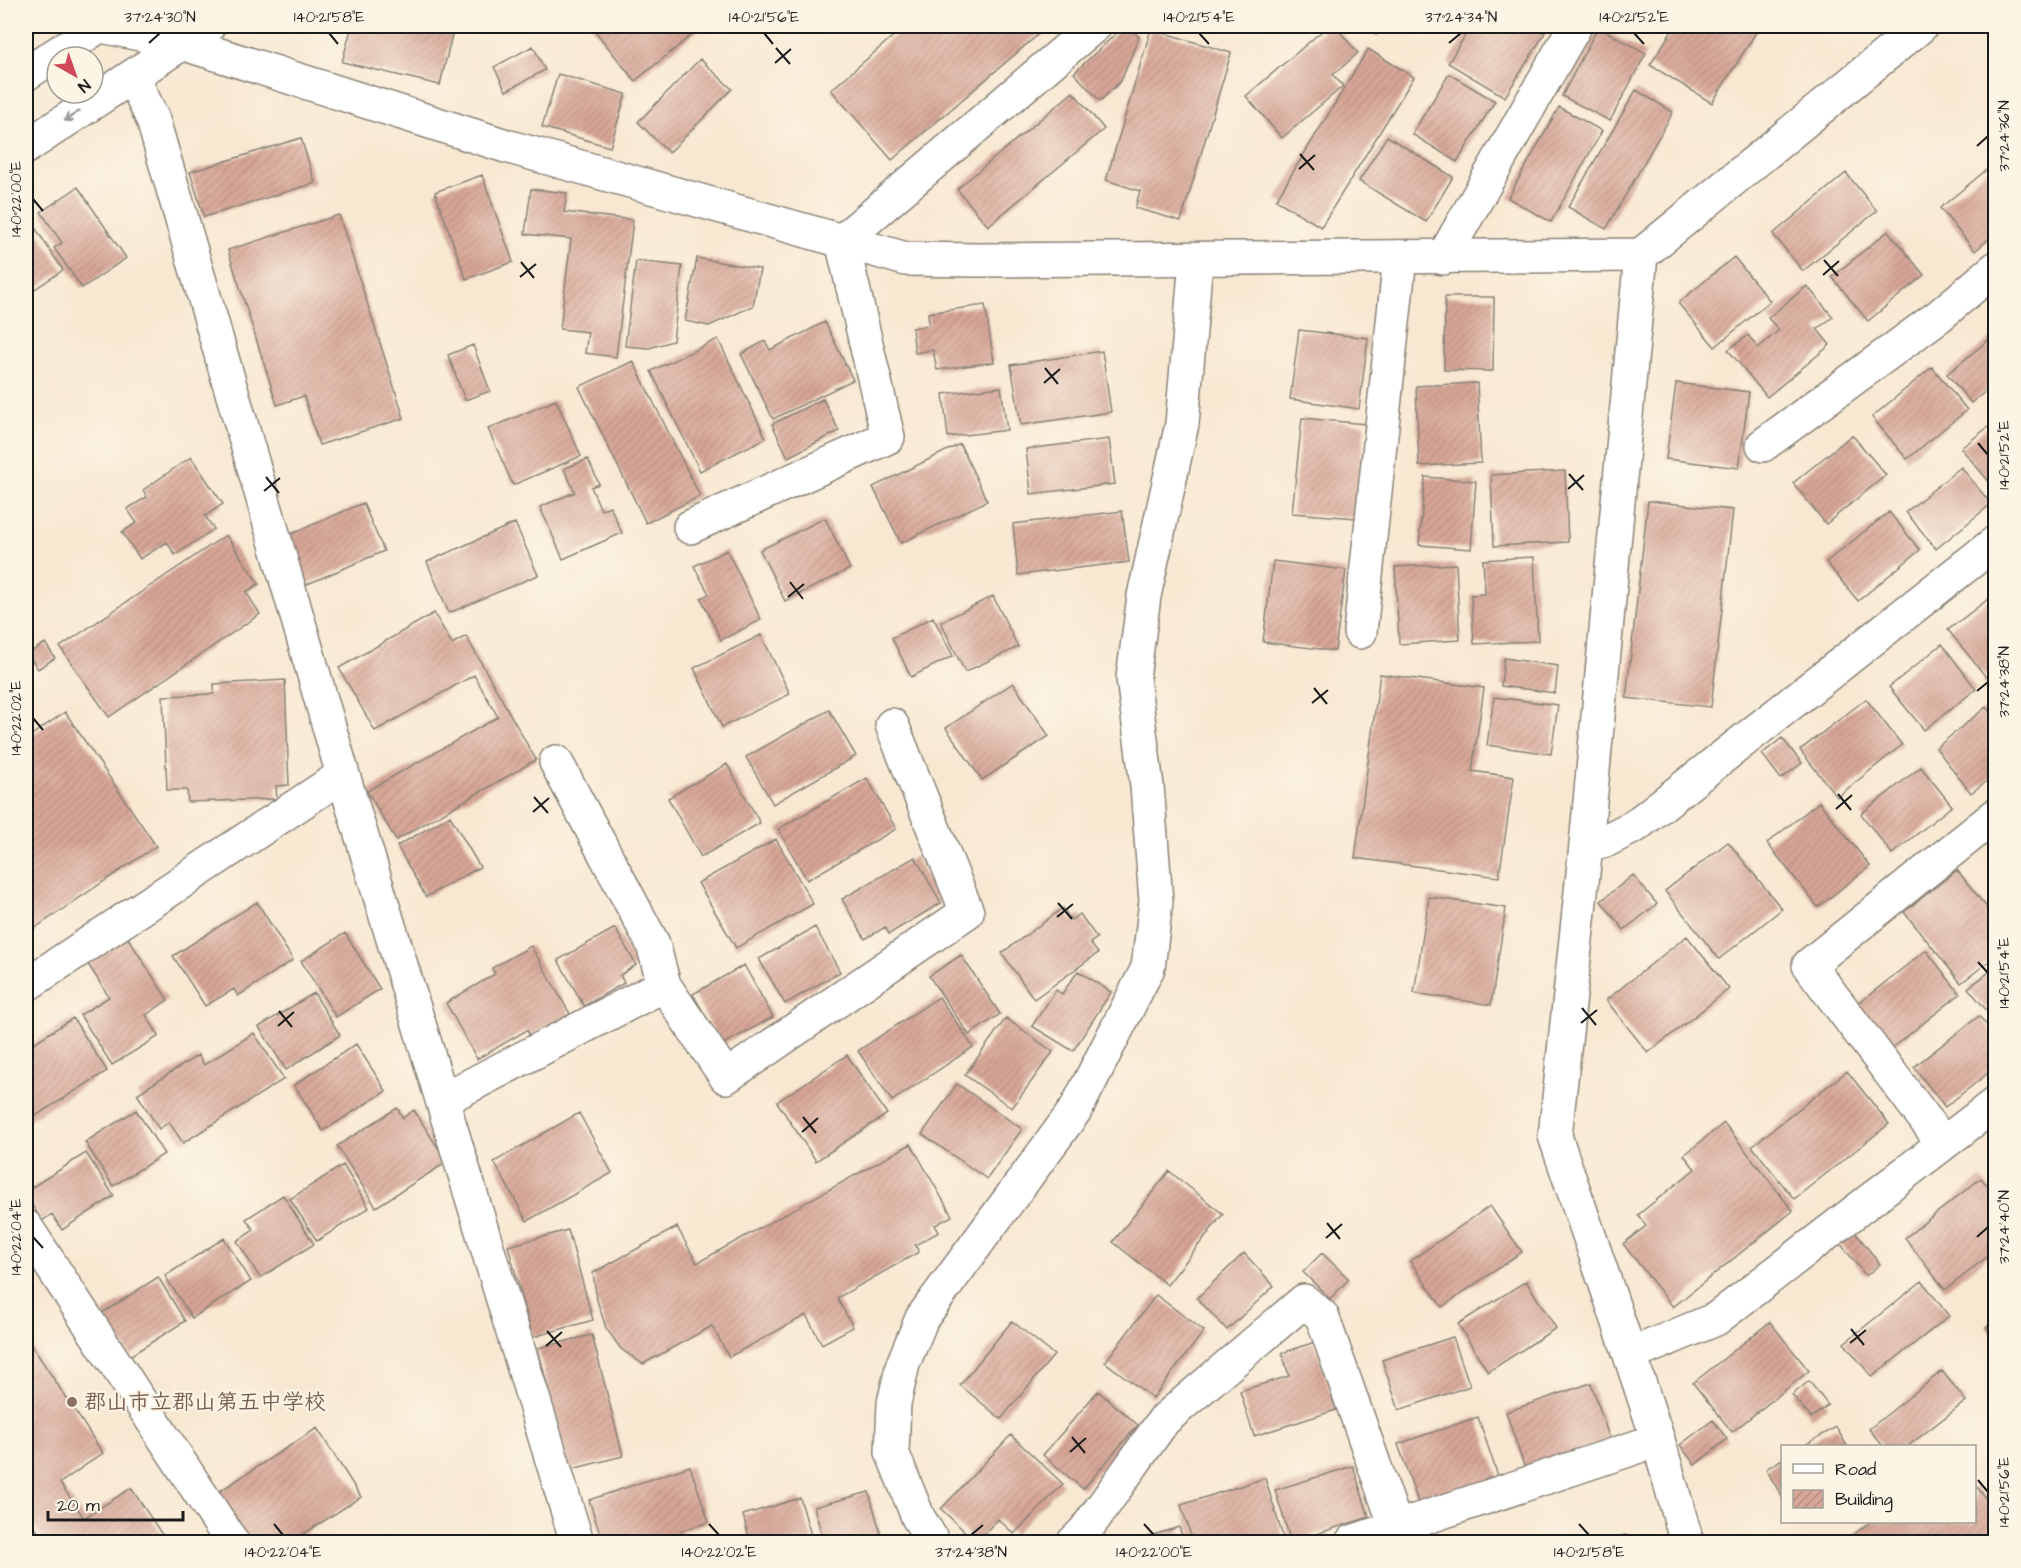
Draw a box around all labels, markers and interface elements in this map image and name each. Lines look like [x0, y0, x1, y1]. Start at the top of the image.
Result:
text: 37°24'30"N [124, 7, 196, 28]
text: 140°21'58"E [294, 7, 364, 28]
text: 140°21'56"E [729, 7, 799, 28]
text: 140°21'54"E [1163, 7, 1235, 28]
text: 37°24'34"N [1425, 7, 1497, 28]
text: 140°21'52"E [1599, 7, 1669, 28]
north arrow [45, 45, 105, 105]
text: N [73, 74, 95, 97]
text: 37°24'36"N [1994, 100, 2015, 172]
one-way arrow [64, 110, 81, 123]
text: 140°22'00"E [6, 161, 27, 237]
text: 140°21'52"E [1994, 420, 2015, 490]
text: 37°24'38"N [1994, 646, 2015, 718]
text: 140°22'02"E [6, 680, 27, 755]
text: 140°21'54"E [1994, 937, 2015, 1009]
text: 37°24'40"N [1994, 1190, 2015, 1264]
text: 140°22'04"E [6, 1199, 27, 1275]
place label: 郡山市立郡山第五中学校 [84, 1387, 326, 1418]
marker: 郡山市立郡山第五中学校 [65, 1395, 79, 1409]
legend [1781, 1445, 1976, 1523]
text: Road [1835, 1457, 1876, 1482]
text: 140°21'56"E [1994, 1457, 2015, 1527]
scale bar [48, 1484, 183, 1522]
text: Building [1835, 1487, 1893, 1513]
text: 20 m [57, 1493, 100, 1518]
text: 140°22'04"E [245, 1542, 321, 1563]
text: 140°22'02"E [682, 1542, 757, 1563]
text: 37°24'38"N [935, 1542, 1007, 1563]
text: 140°22'00"E [1116, 1542, 1192, 1563]
text: 140°21'58"E [1554, 1542, 1624, 1563]

